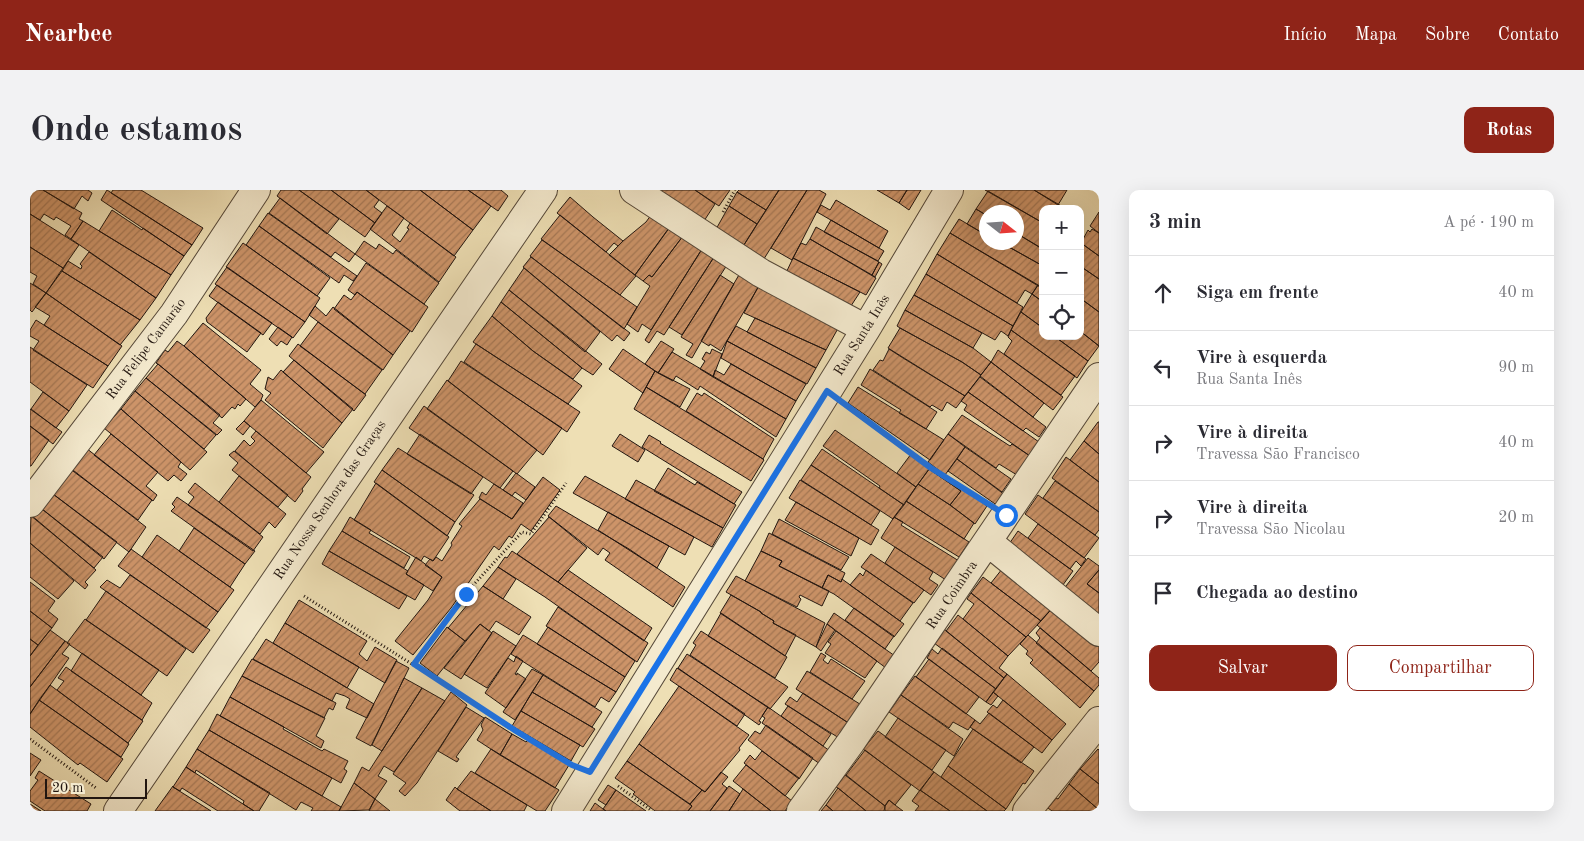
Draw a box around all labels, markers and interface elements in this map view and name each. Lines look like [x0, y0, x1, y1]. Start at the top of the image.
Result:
text: Nearbee [25, 23, 113, 47]
text: Início [1283, 26, 1327, 44]
text: Mapa [1355, 26, 1397, 44]
text: Sobre [1425, 26, 1470, 44]
text: Contato [1498, 26, 1559, 44]
button: Rotas [1464, 107, 1554, 153]
text: Onde estamos [30, 113, 242, 148]
north arrow [979, 205, 1024, 250]
map controls [1039, 205, 1084, 340]
button: + [1039, 205, 1084, 250]
text: 3 min [1149, 212, 1202, 233]
text: A pé · 190 m [1443, 215, 1534, 231]
button: − [1039, 250, 1084, 295]
icon: ahead [1149, 279, 1177, 307]
text: Siga em frente [1196, 284, 1319, 303]
text: 40 m [1498, 285, 1534, 301]
street label: Rua Santa Inês [831, 292, 893, 378]
button: locate [1039, 295, 1084, 340]
street label: Rua Felipe Camarão [104, 296, 188, 402]
text: Vire à esquerda [1196, 349, 1327, 368]
icon: left [1149, 354, 1177, 382]
text: 90 m [1498, 360, 1534, 376]
text: Rua Santa Inês [1196, 372, 1302, 388]
street label: Rua Nossa Senhora das Graças [271, 418, 389, 582]
text: Vire à direita [1196, 424, 1308, 443]
icon: right [1149, 429, 1177, 457]
text: 40 m [1498, 435, 1534, 451]
text: Travessa São Francisco [1196, 447, 1360, 463]
text: Vire à direita [1196, 499, 1308, 518]
route start [995, 504, 1018, 527]
icon: right [1149, 504, 1177, 532]
text: 20 m [1498, 510, 1534, 526]
text: Travessa São Nicolau [1196, 522, 1345, 538]
street label: Rua Coimbra [924, 558, 980, 632]
icon: arrive [1149, 579, 1177, 607]
route end [455, 583, 478, 606]
text: Chegada ao destino [1196, 584, 1358, 603]
button: Salvar [1149, 645, 1337, 691]
button: Compartilhar [1347, 645, 1534, 691]
scale bar [45, 776, 148, 799]
text: 20 m [52, 781, 83, 795]

